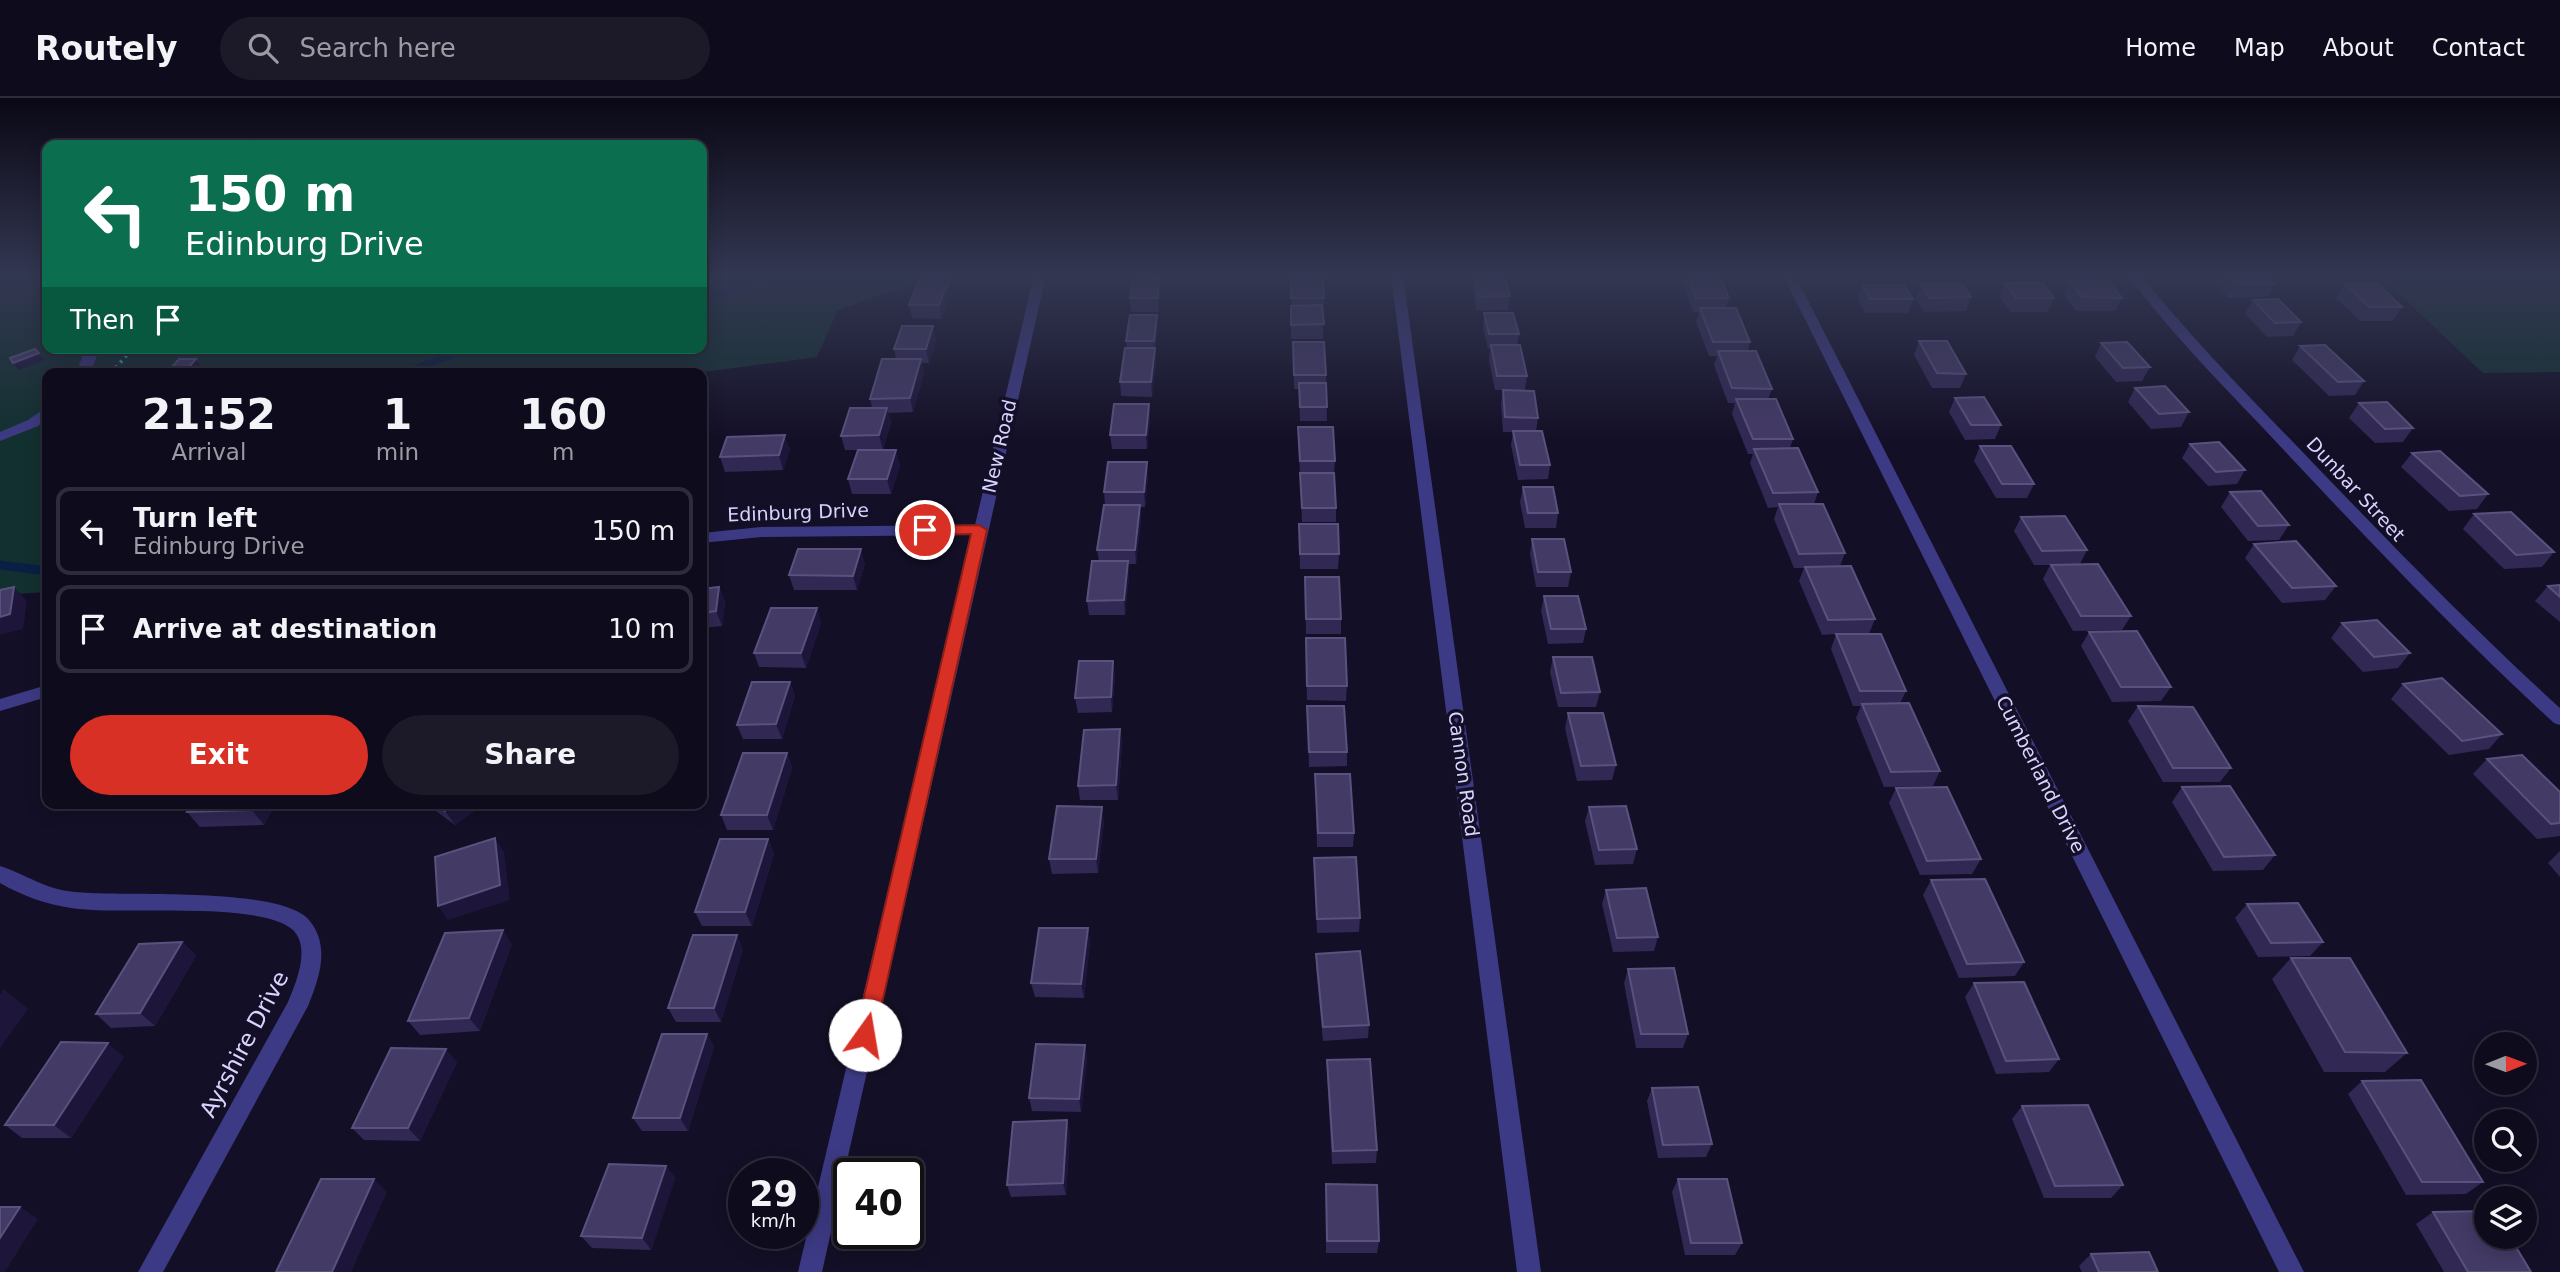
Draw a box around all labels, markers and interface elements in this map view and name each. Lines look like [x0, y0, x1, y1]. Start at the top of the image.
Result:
search box [220, 17, 710, 80]
text: Routely [35, 29, 178, 68]
icon: search [244, 29, 282, 67]
text: Search here [300, 33, 456, 63]
text: Home [2125, 34, 2196, 62]
text: Map [2234, 34, 2285, 62]
text: About [2323, 34, 2394, 62]
text: Contact [2432, 34, 2525, 62]
text: 150 m [185, 166, 355, 223]
icon: left [70, 168, 161, 259]
text: Edinburg Drive [185, 225, 424, 263]
icon: arrive [149, 301, 187, 339]
text: Then [70, 305, 135, 335]
text: 21:52 [142, 390, 276, 439]
text: 1 [383, 390, 412, 439]
text: 160 [519, 390, 607, 439]
street label: New Road [978, 397, 1020, 495]
street label: Dunbar Street [2302, 432, 2410, 546]
text: Arrival [172, 439, 246, 465]
text: min [376, 439, 419, 465]
text: m [552, 439, 574, 465]
street label: Edinburg Drive [727, 499, 869, 525]
pin [895, 500, 955, 560]
text: Turn left [133, 503, 257, 533]
icon: arrive [906, 511, 944, 549]
icon: left [74, 512, 112, 550]
text: 150 m [592, 516, 675, 546]
text: Edinburg Drive [133, 533, 305, 559]
icon: arrive [74, 610, 112, 648]
text: Arrive at destination [133, 614, 437, 644]
text: 10 m [608, 614, 675, 644]
street label: Cumberland Drive [1992, 692, 2090, 856]
street label: Cannon Road [1444, 710, 1484, 838]
button: Exit [70, 715, 368, 795]
button: Share [382, 715, 679, 795]
street label: Ayrshire Drive [195, 966, 293, 1122]
position arrow [828, 998, 902, 1072]
north arrow [2474, 1032, 2538, 1096]
map controls [2474, 1032, 2537, 1249]
button: search [2474, 1109, 2537, 1172]
speed limit sign: 40 [833, 1158, 924, 1249]
text: 29 [749, 1174, 798, 1214]
button: layers [2474, 1186, 2537, 1249]
text: km/h [751, 1210, 796, 1231]

